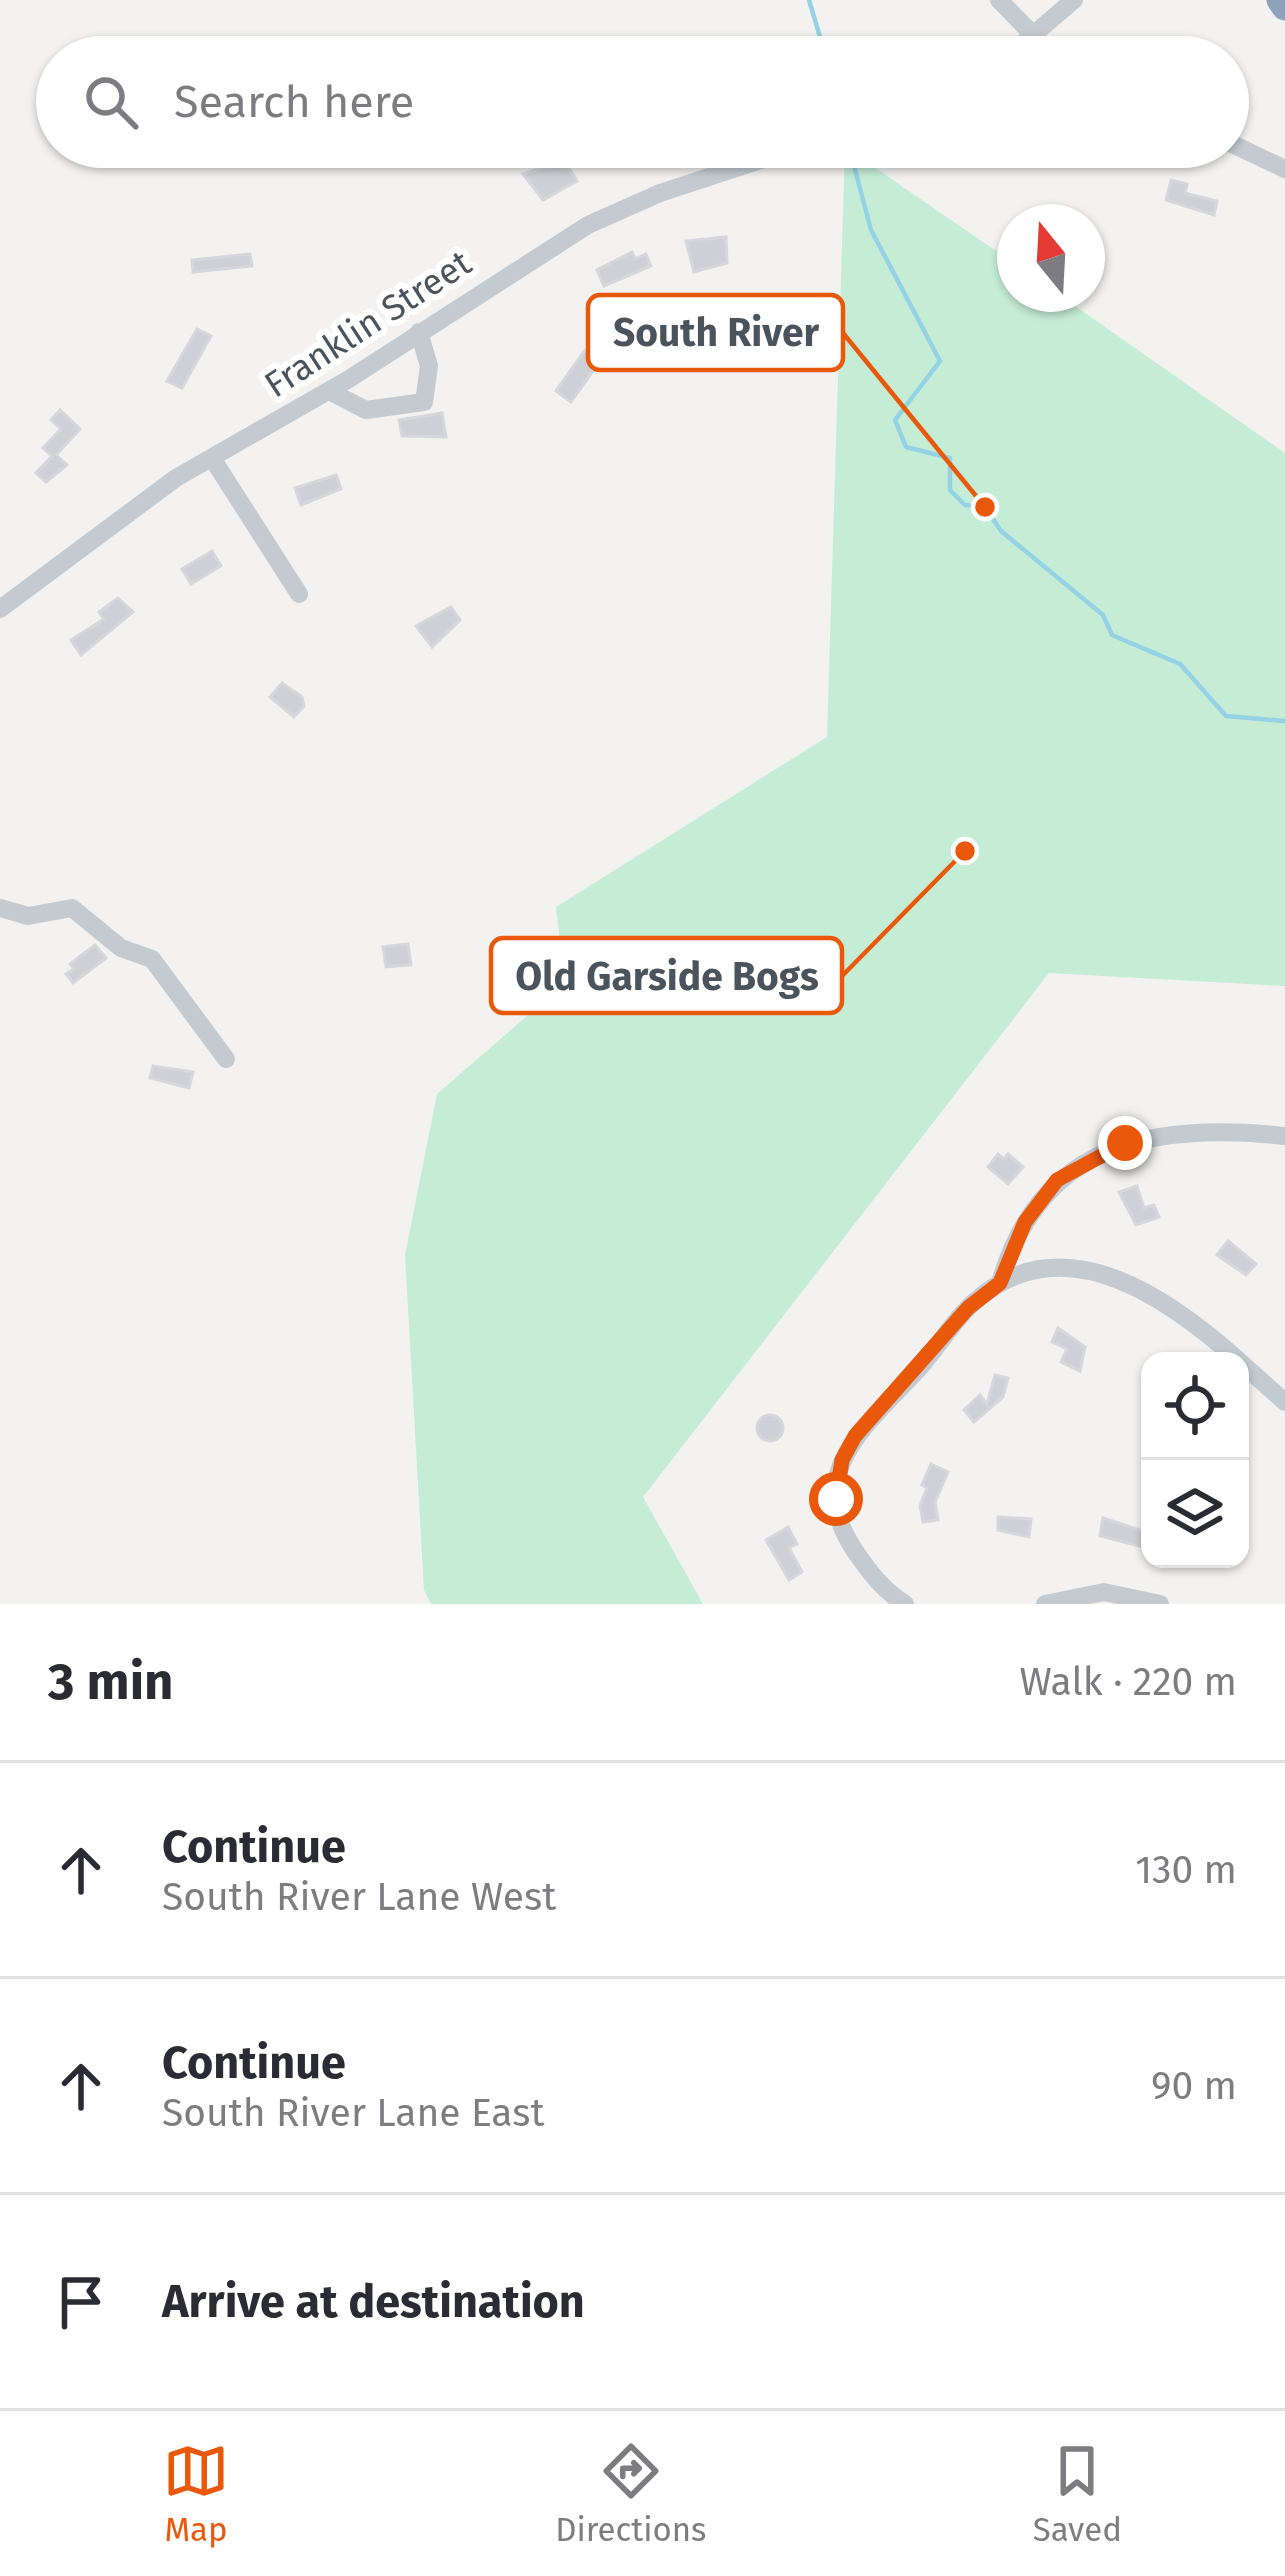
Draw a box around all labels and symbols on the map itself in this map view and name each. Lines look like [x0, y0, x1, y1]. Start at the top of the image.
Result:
north arrow [997, 204, 1105, 312]
street label: Franklin Street [257, 241, 479, 407]
callout: South River [588, 295, 843, 370]
text: South River [613, 310, 819, 356]
callout: Old Garside Bogs [491, 938, 842, 1013]
text: Old Garside Bogs [515, 954, 819, 1000]
route end [1098, 1116, 1152, 1170]
route start [809, 1472, 863, 1526]

